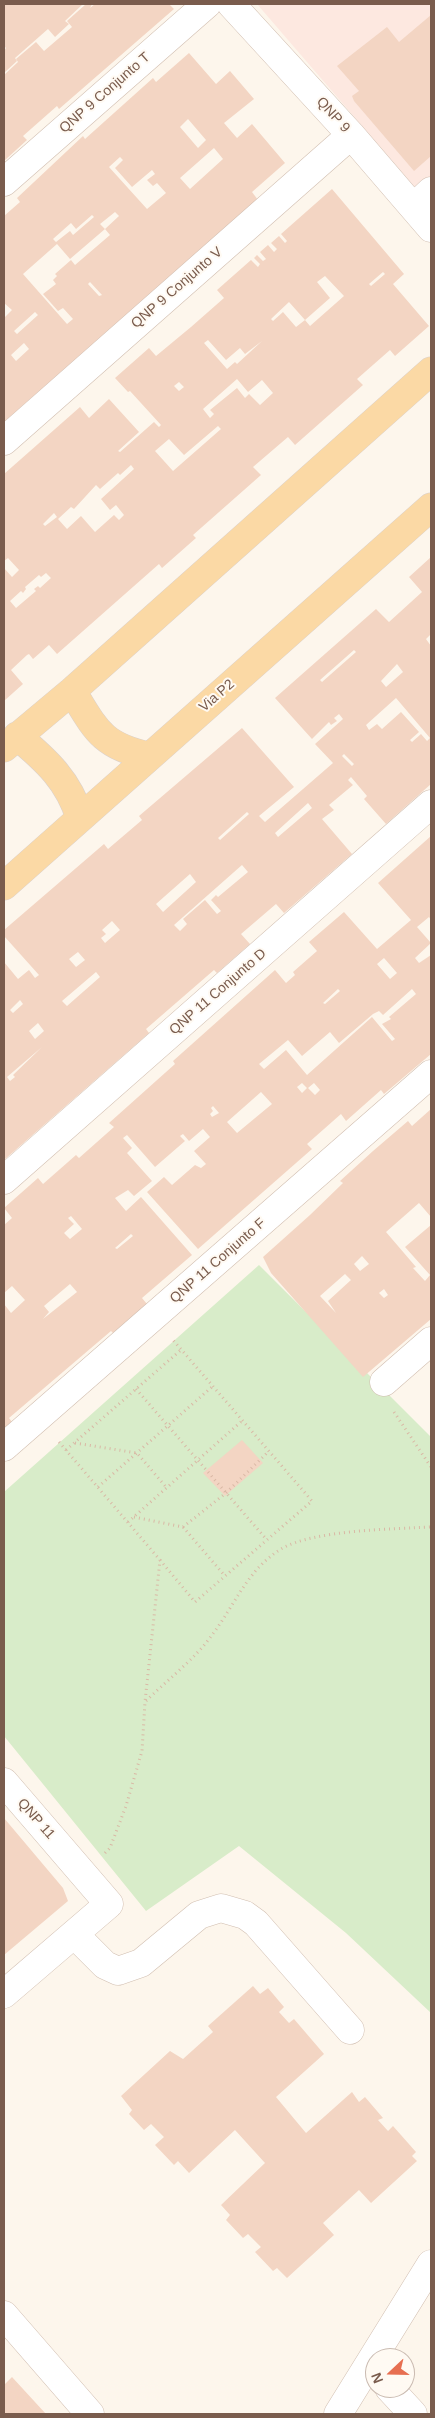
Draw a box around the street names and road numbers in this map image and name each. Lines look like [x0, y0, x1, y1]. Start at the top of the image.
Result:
street label: QNP 9 Conjunto T [56, 49, 154, 137]
street label: QNP 9 [313, 94, 353, 136]
street label: QNP 9 Conjunto V [128, 244, 226, 332]
street label: Via P2 [196, 676, 238, 716]
street label: QNP 11 Conjunto D [166, 945, 270, 1039]
street label: QNP 11 Conjunto F [167, 1215, 269, 1307]
street label: QNP 11 [14, 1795, 58, 1843]

